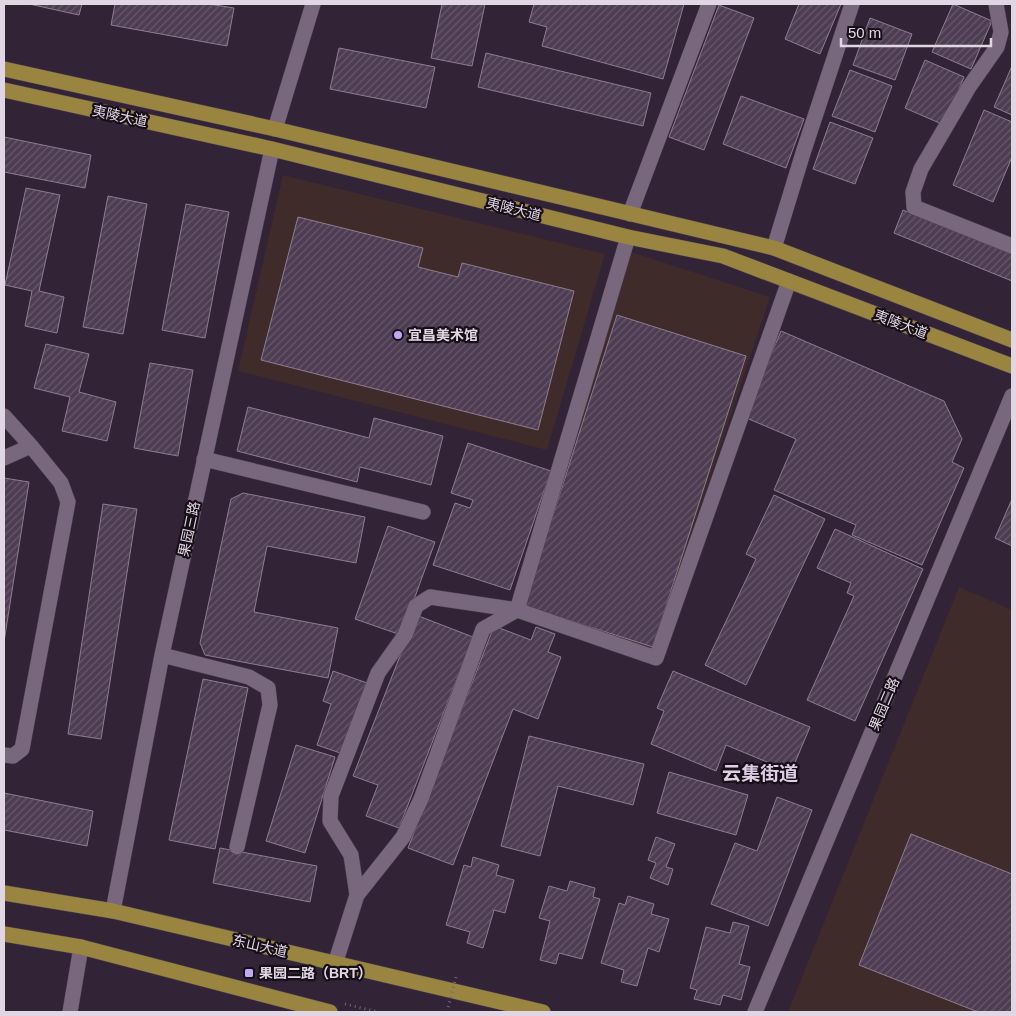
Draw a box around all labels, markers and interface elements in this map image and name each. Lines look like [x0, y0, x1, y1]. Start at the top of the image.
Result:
scale bar [841, 15, 991, 47]
text: 50 m [848, 24, 881, 41]
street label: 夷陵大道 [91, 102, 149, 130]
street label: 夷陵大道 [485, 194, 543, 224]
street label: 夷陵大道 [872, 306, 930, 342]
place label: 宜昌美术馆 [408, 327, 478, 343]
marker: 宜昌美术馆 [392, 329, 404, 341]
street label: 果园三路 [175, 500, 203, 558]
street label: 果园二路 [866, 675, 902, 733]
district label: 云集街道 [722, 763, 798, 784]
street label: 东山大道 [231, 932, 289, 960]
place label: 果园二路（BRT） [259, 965, 372, 981]
marker: 果园二路（BRT） [243, 967, 255, 979]

